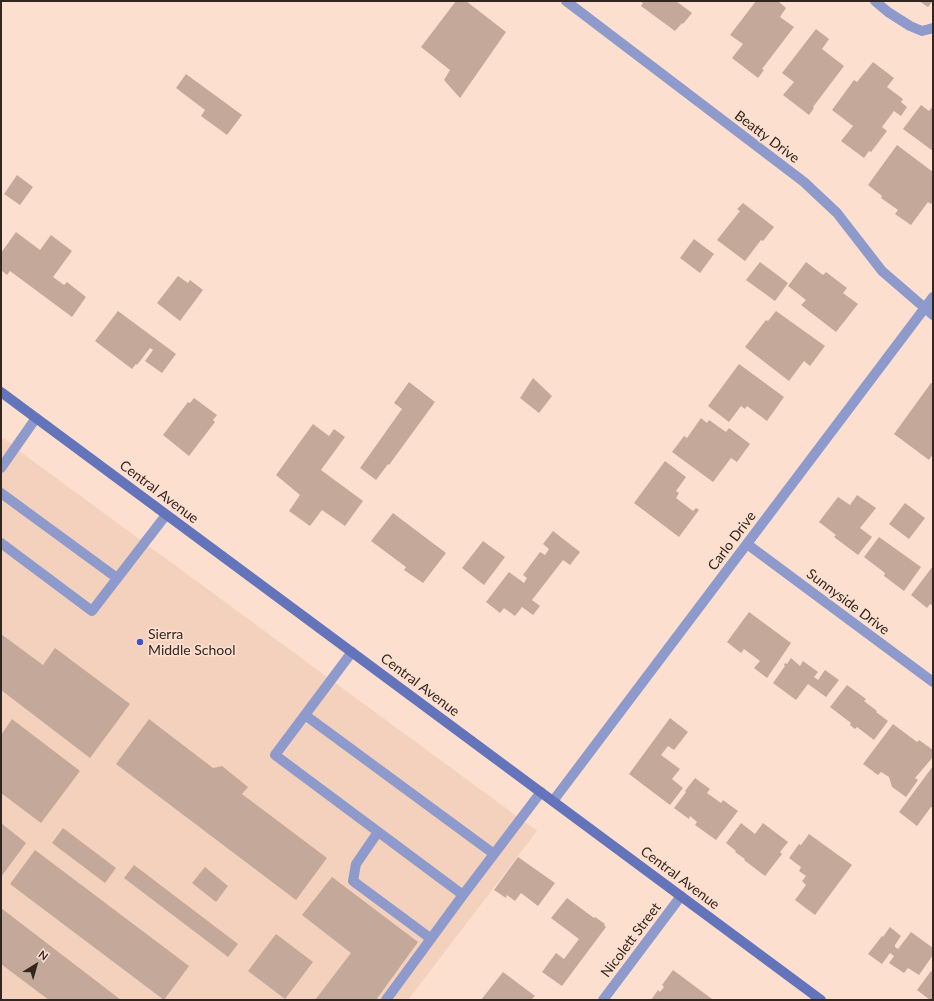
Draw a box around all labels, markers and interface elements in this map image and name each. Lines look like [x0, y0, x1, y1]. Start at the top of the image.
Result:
street label: Beatty Drive [731, 107, 803, 167]
street label: Central Avenue [116, 457, 202, 527]
street label: Carlo Drive [704, 508, 760, 574]
street label: Sunnyside Drive [803, 565, 893, 639]
place label: Sierra Middle School [148, 626, 235, 658]
marker: Sierra Middle School [135, 637, 145, 647]
street label: Central Avenue [377, 650, 463, 720]
street label: Central Avenue [637, 843, 723, 913]
street label: Nicolett Street [597, 899, 665, 981]
north arrow [16, 945, 56, 985]
text: N [36, 947, 51, 963]

